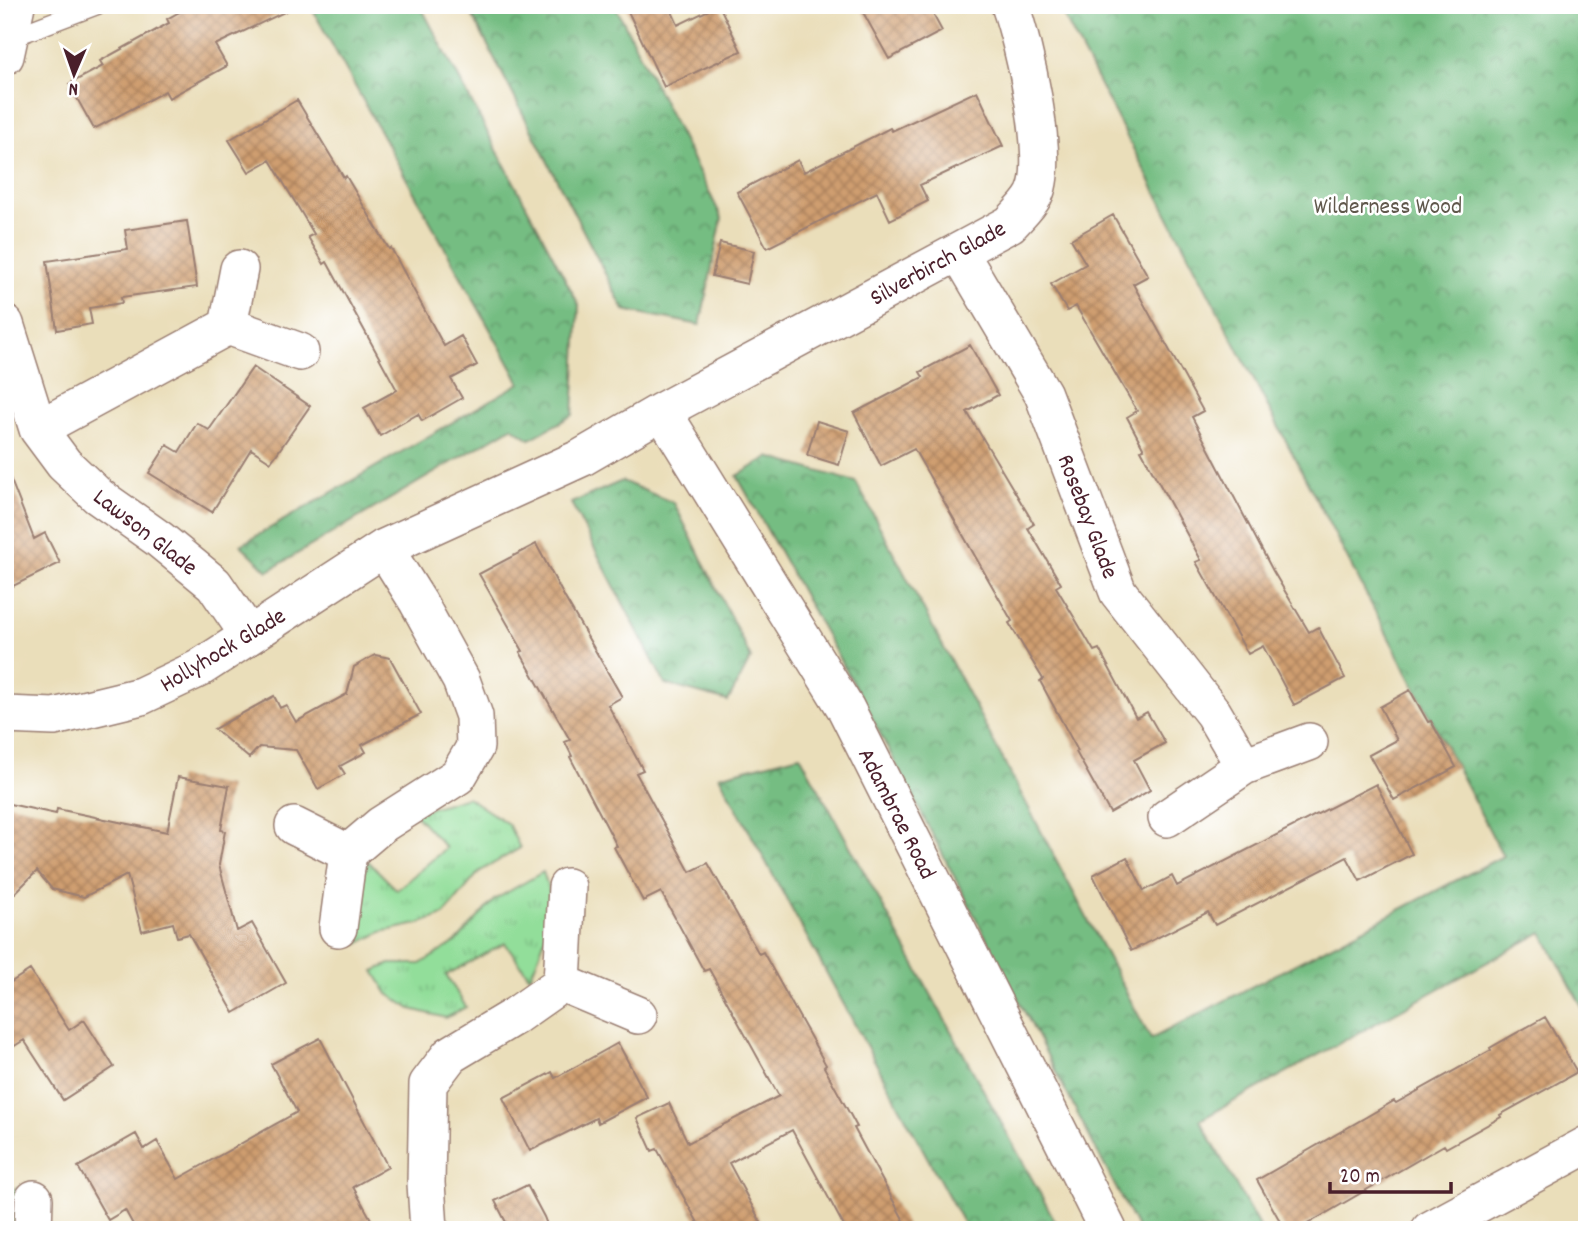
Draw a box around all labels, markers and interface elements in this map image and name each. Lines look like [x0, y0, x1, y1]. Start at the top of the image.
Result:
north arrow [38, 38, 108, 108]
text: N [68, 74, 79, 101]
park label: Wilderness Wood [1314, 191, 1462, 225]
street label: Silverbirch Glade [864, 213, 1013, 316]
street label: Rosebay Glade [1047, 450, 1126, 584]
street label: Lawson Glade [85, 482, 204, 585]
street label: Hollyhock Glade [154, 601, 293, 703]
street label: Adambrae Road [848, 743, 943, 886]
scale bar [1330, 1151, 1450, 1195]
text: 20 m [1340, 1163, 1380, 1193]

